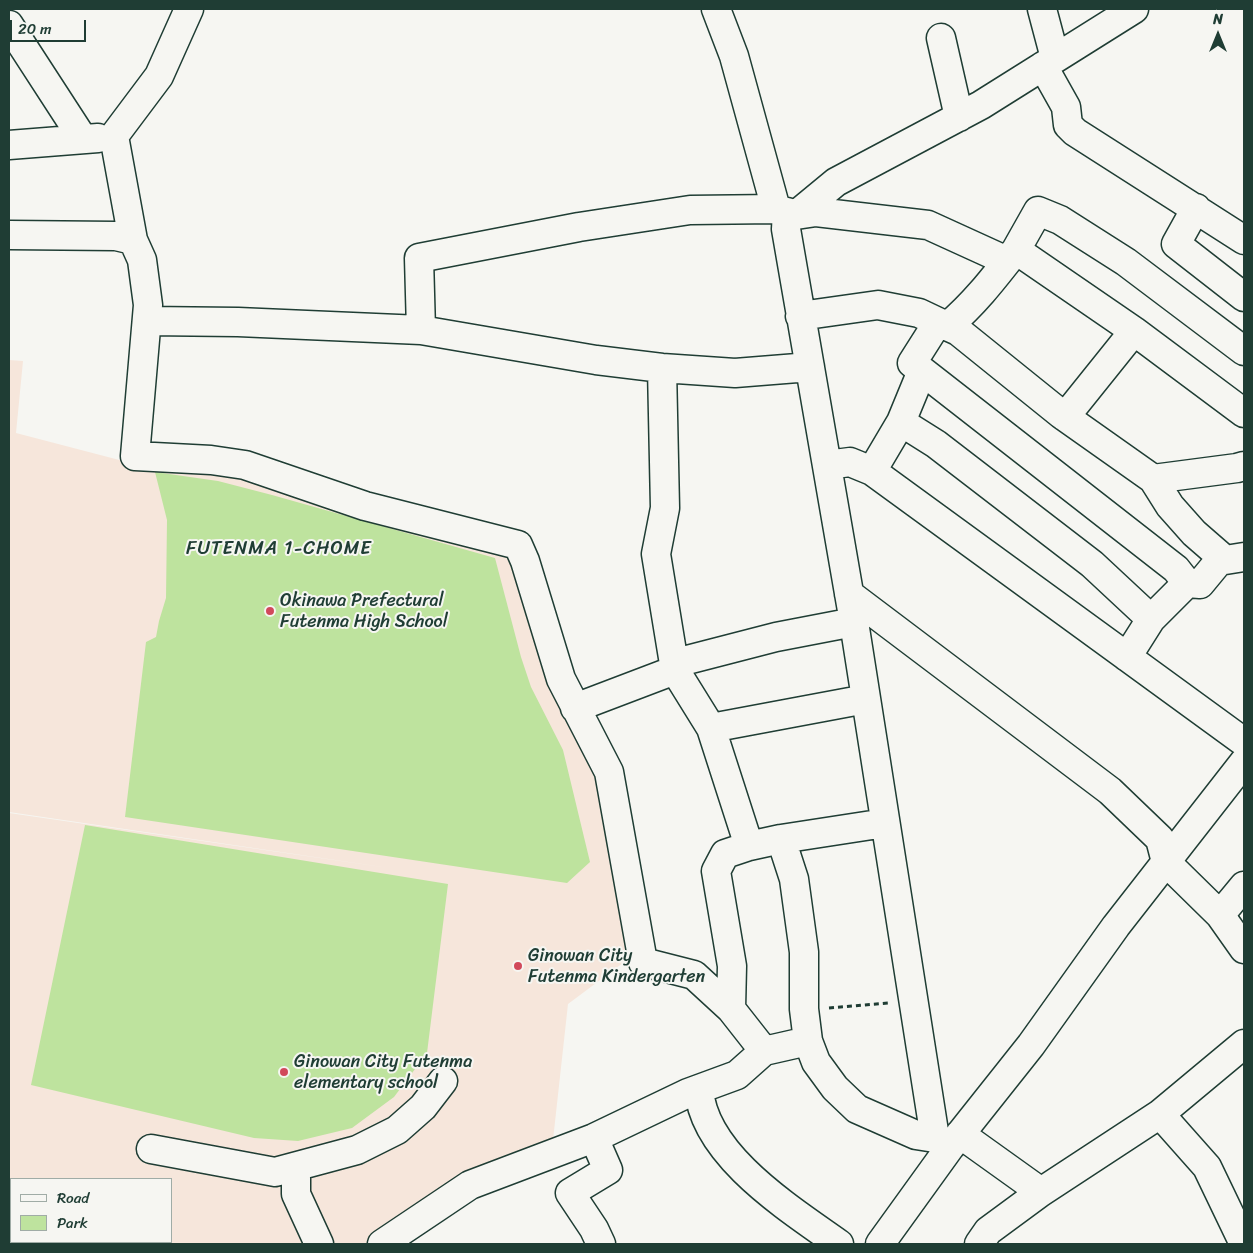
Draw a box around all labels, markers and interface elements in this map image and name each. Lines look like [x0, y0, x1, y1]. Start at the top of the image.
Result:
text: N [1213, 7, 1223, 32]
scale bar [12, 10, 89, 42]
north arrow [1193, 10, 1243, 60]
text: 20 m [18, 16, 52, 42]
district label: FUTENMA 1-CHOME [185, 538, 373, 560]
place label: Okinawa Prefectural Futenma High School [280, 590, 448, 632]
marker: Okinawa Prefectural Futenma High School [264, 605, 276, 617]
place label: Ginowan City Futenma Kindergarten [528, 945, 705, 988]
marker: Ginowan City Futenma Kindergarten [512, 960, 524, 972]
place label: Ginowan City Futenma elementary school [294, 1051, 472, 1094]
marker: Ginowan City Futenma elementary school [278, 1066, 290, 1078]
legend [10, 1178, 172, 1243]
text: Road [57, 1185, 89, 1211]
text: Park [57, 1210, 88, 1236]

